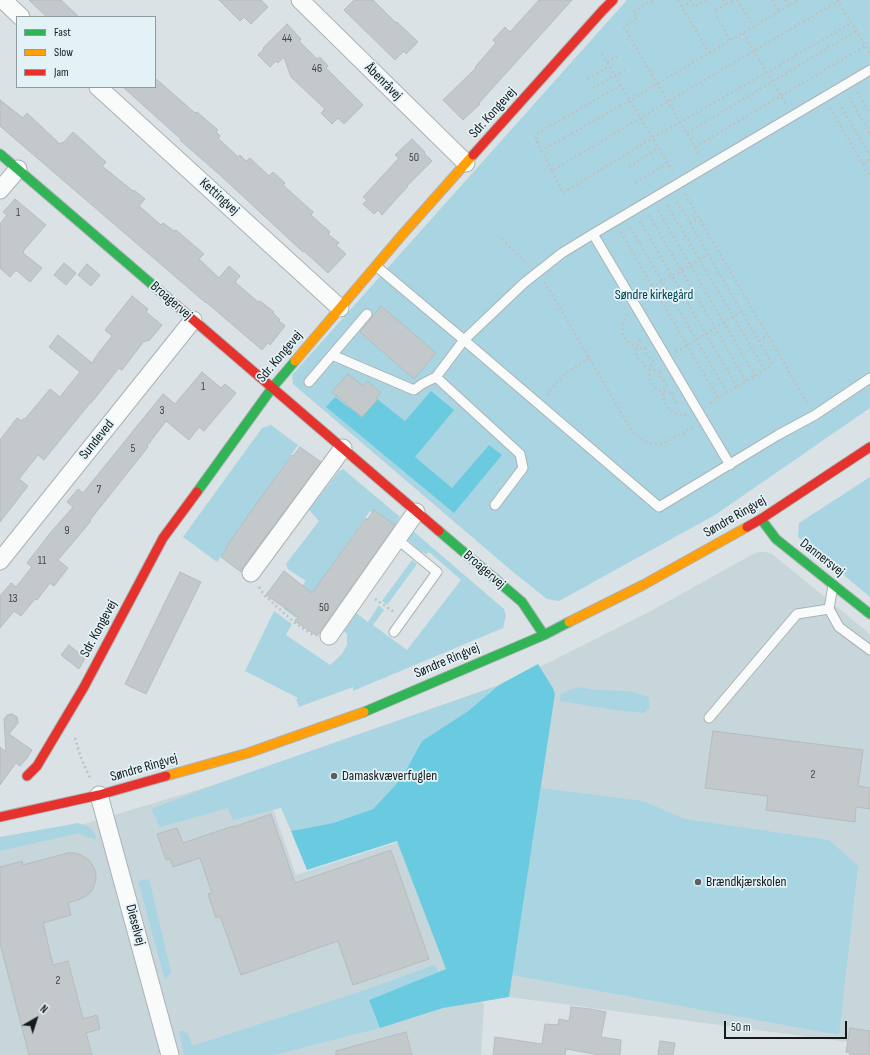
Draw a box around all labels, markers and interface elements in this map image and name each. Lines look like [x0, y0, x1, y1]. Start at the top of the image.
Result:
legend [16, 16, 156, 88]
text: Fast [54, 25, 71, 40]
house number: 44 [282, 32, 292, 46]
text: Slow [54, 45, 73, 60]
street label: Åbenråvej [361, 60, 405, 104]
house number: 46 [312, 62, 322, 76]
text: Jam [54, 65, 69, 80]
street label: Sdr. Kongevej [466, 84, 520, 142]
house number: 50 [409, 151, 419, 165]
street label: Kettingvej [196, 175, 242, 219]
house number: 1 [16, 206, 20, 220]
street label: Broagervej [147, 278, 195, 324]
park label: Søndre kirkegård [615, 287, 693, 303]
street label: Sdr. Kongevej [254, 328, 306, 386]
house number: 1 [201, 380, 205, 394]
house number: 3 [159, 404, 165, 418]
street label: Sundeved [76, 417, 118, 463]
house number: 5 [131, 442, 135, 456]
house number: 7 [97, 483, 101, 497]
street label: Søndre Ringvej [701, 492, 769, 542]
house number: 9 [64, 524, 70, 538]
street label: Dannersvej [796, 535, 848, 581]
street label: Broagervej [460, 547, 508, 593]
house number: 11 [38, 554, 46, 568]
house number: 13 [8, 592, 18, 606]
street label: Sdr. Kongevej [77, 598, 121, 660]
house number: 50 [319, 601, 329, 615]
street label: Søndre Ringvej [412, 640, 482, 682]
street label: Søndre Ringvej [108, 750, 180, 786]
place label: Damaskvæverfuglen [342, 768, 437, 784]
house number: 2 [811, 768, 815, 782]
marker: Damaskvæverfuglen [329, 771, 339, 781]
place label: Brændkjærskolen [706, 874, 786, 890]
marker: Brændkjærskolen [693, 877, 703, 887]
street label: Dieselvej [121, 903, 149, 947]
house number: 2 [56, 974, 60, 988]
north arrow [16, 999, 56, 1039]
text: N [37, 1002, 50, 1016]
scale bar [726, 1013, 849, 1039]
text: 50 m [731, 1020, 751, 1035]

